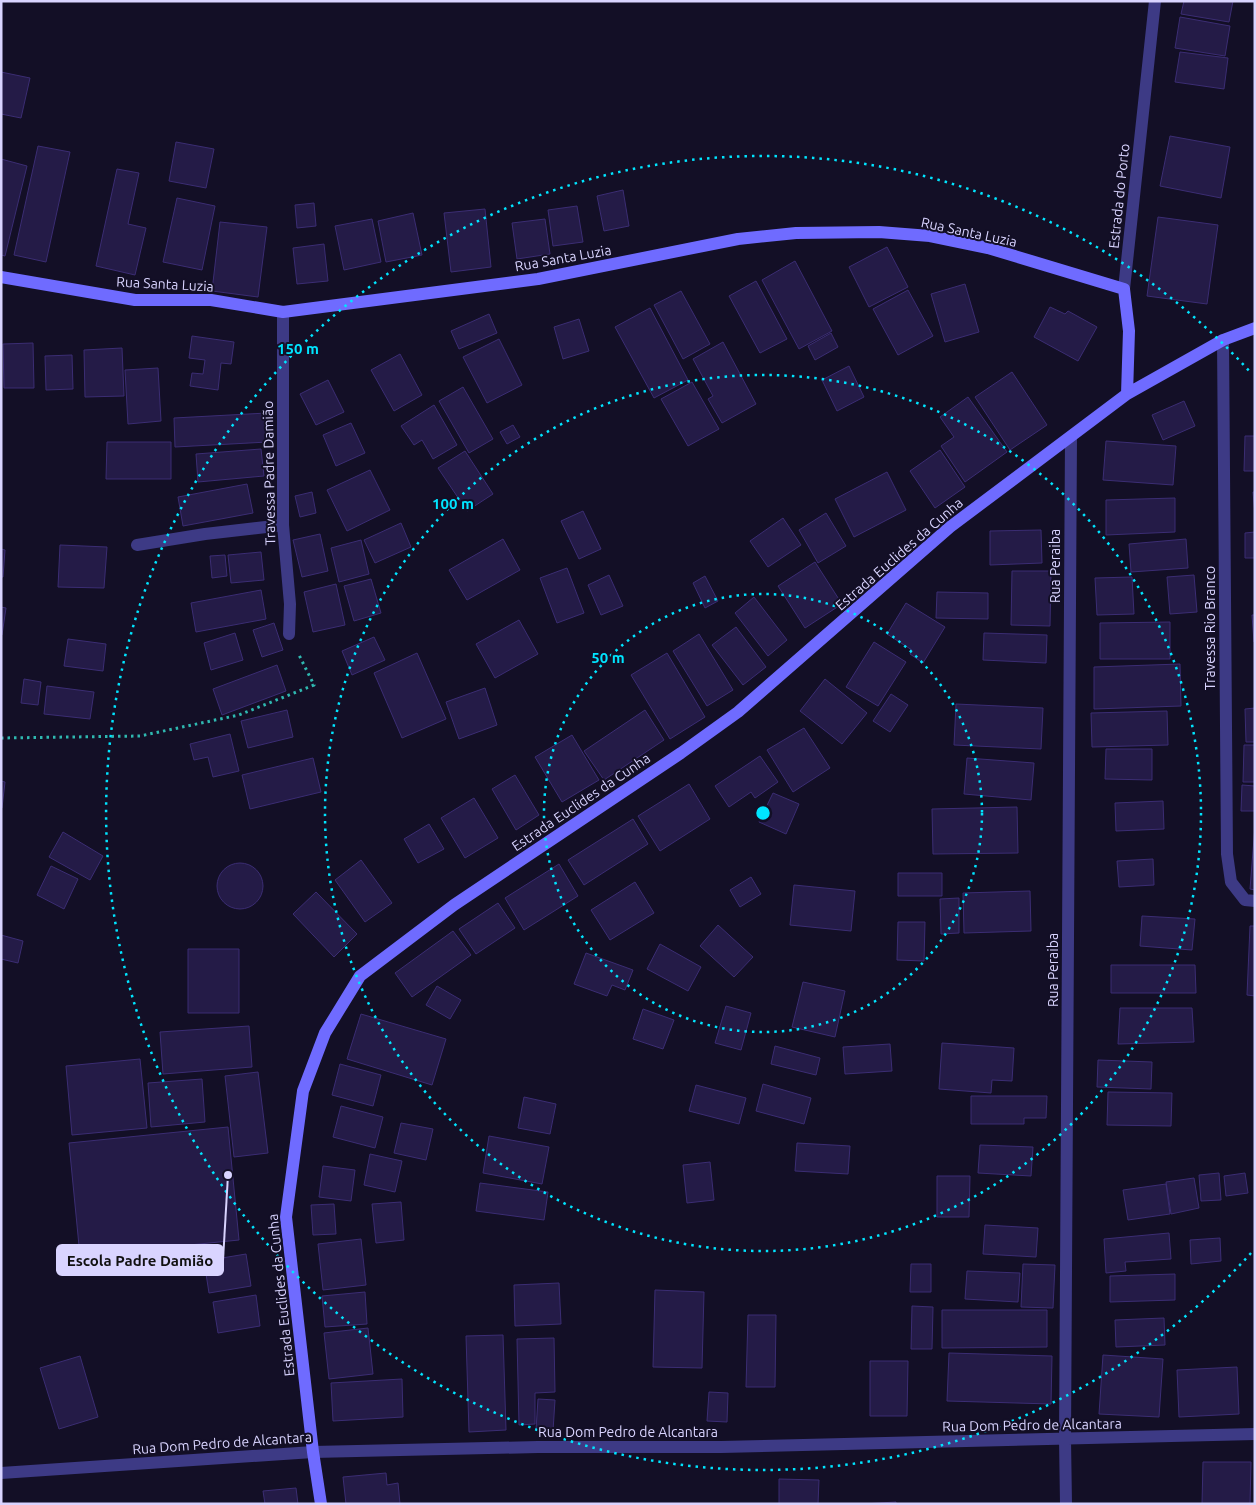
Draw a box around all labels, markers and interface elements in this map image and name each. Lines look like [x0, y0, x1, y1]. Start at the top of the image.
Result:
street label: Estrada do Porto [1106, 143, 1132, 249]
street label: Rua Santa Luzia [920, 214, 1018, 250]
street label: Rua Santa Luzia [514, 242, 612, 274]
street label: Rua Santa Luzia [116, 273, 214, 295]
text: 150 m [277, 340, 319, 357]
street label: Travessa Padre Damião [260, 401, 278, 545]
street label: Estrada Euclides da Cunha [832, 494, 966, 614]
text: 100 m [432, 495, 474, 512]
street label: Rua Peraiba [1047, 529, 1063, 603]
street label: Travessa Rio Branco [1202, 566, 1218, 690]
text: 50 m [591, 649, 625, 666]
street label: Estrada Euclides da Cunha [509, 750, 653, 854]
centre of rings [754, 804, 772, 822]
street label: Rua Peraiba [1045, 933, 1061, 1007]
street label: Estrada Euclides da Cunha [265, 1213, 297, 1377]
callout: Escola Padre Damião [57, 1245, 223, 1275]
text: Escola Padre Damião [67, 1252, 213, 1269]
street label: Rua Dom Pedro de Alcantara [942, 1415, 1122, 1435]
street label: Rua Dom Pedro de Alcantara [538, 1424, 718, 1440]
street label: Rua Dom Pedro de Alcantara [132, 1429, 312, 1457]

